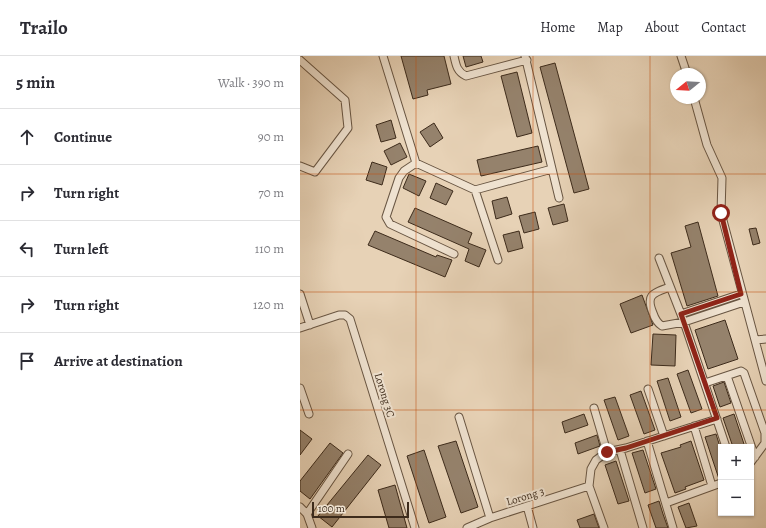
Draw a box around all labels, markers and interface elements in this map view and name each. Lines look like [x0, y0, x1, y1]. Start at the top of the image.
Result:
text: Trailo [20, 15, 68, 41]
text: Home [540, 18, 575, 37]
text: Map [597, 18, 623, 37]
text: About [645, 18, 679, 37]
text: Contact [701, 18, 746, 37]
north arrow [670, 68, 706, 104]
text: 5 min [16, 71, 55, 94]
text: Walk · 390 m [218, 74, 284, 91]
icon: ahead [16, 126, 38, 148]
text: Continue [54, 127, 112, 147]
text: 90 m [258, 128, 284, 145]
icon: right [16, 182, 38, 204]
text: Turn right [54, 183, 119, 203]
text: 70 m [258, 184, 284, 201]
route start [712, 204, 730, 222]
icon: left [16, 238, 38, 260]
text: Turn left [54, 239, 109, 259]
text: 110 m [255, 240, 284, 257]
icon: right [16, 294, 38, 316]
text: Turn right [54, 295, 119, 315]
text: 120 m [253, 296, 284, 313]
icon: arrive [16, 350, 38, 372]
text: Arrive at destination [54, 351, 183, 371]
street label: Lorong 3C [371, 371, 398, 419]
route end [598, 443, 616, 461]
map controls [718, 444, 754, 516]
button: + [718, 444, 754, 480]
button: − [718, 480, 754, 516]
street label: Lorong 3 [504, 484, 546, 509]
scale bar [312, 500, 409, 519]
text: 100 m [318, 501, 345, 516]

